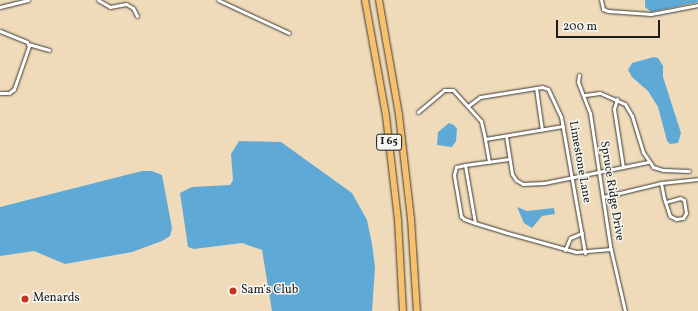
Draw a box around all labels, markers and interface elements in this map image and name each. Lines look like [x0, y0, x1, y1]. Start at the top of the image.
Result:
scale bar [558, 12, 662, 38]
text: 200 m [563, 19, 597, 35]
street label: Limestone Lane [565, 120, 593, 204]
road number: I 65 [376, 133, 402, 151]
street label: Spruce Ridge Drive [596, 140, 626, 242]
place label: Sam's Club [241, 284, 298, 298]
marker: Sam's Club [228, 286, 238, 296]
place label: Menards [33, 292, 80, 306]
marker: Menards [20, 294, 30, 304]

